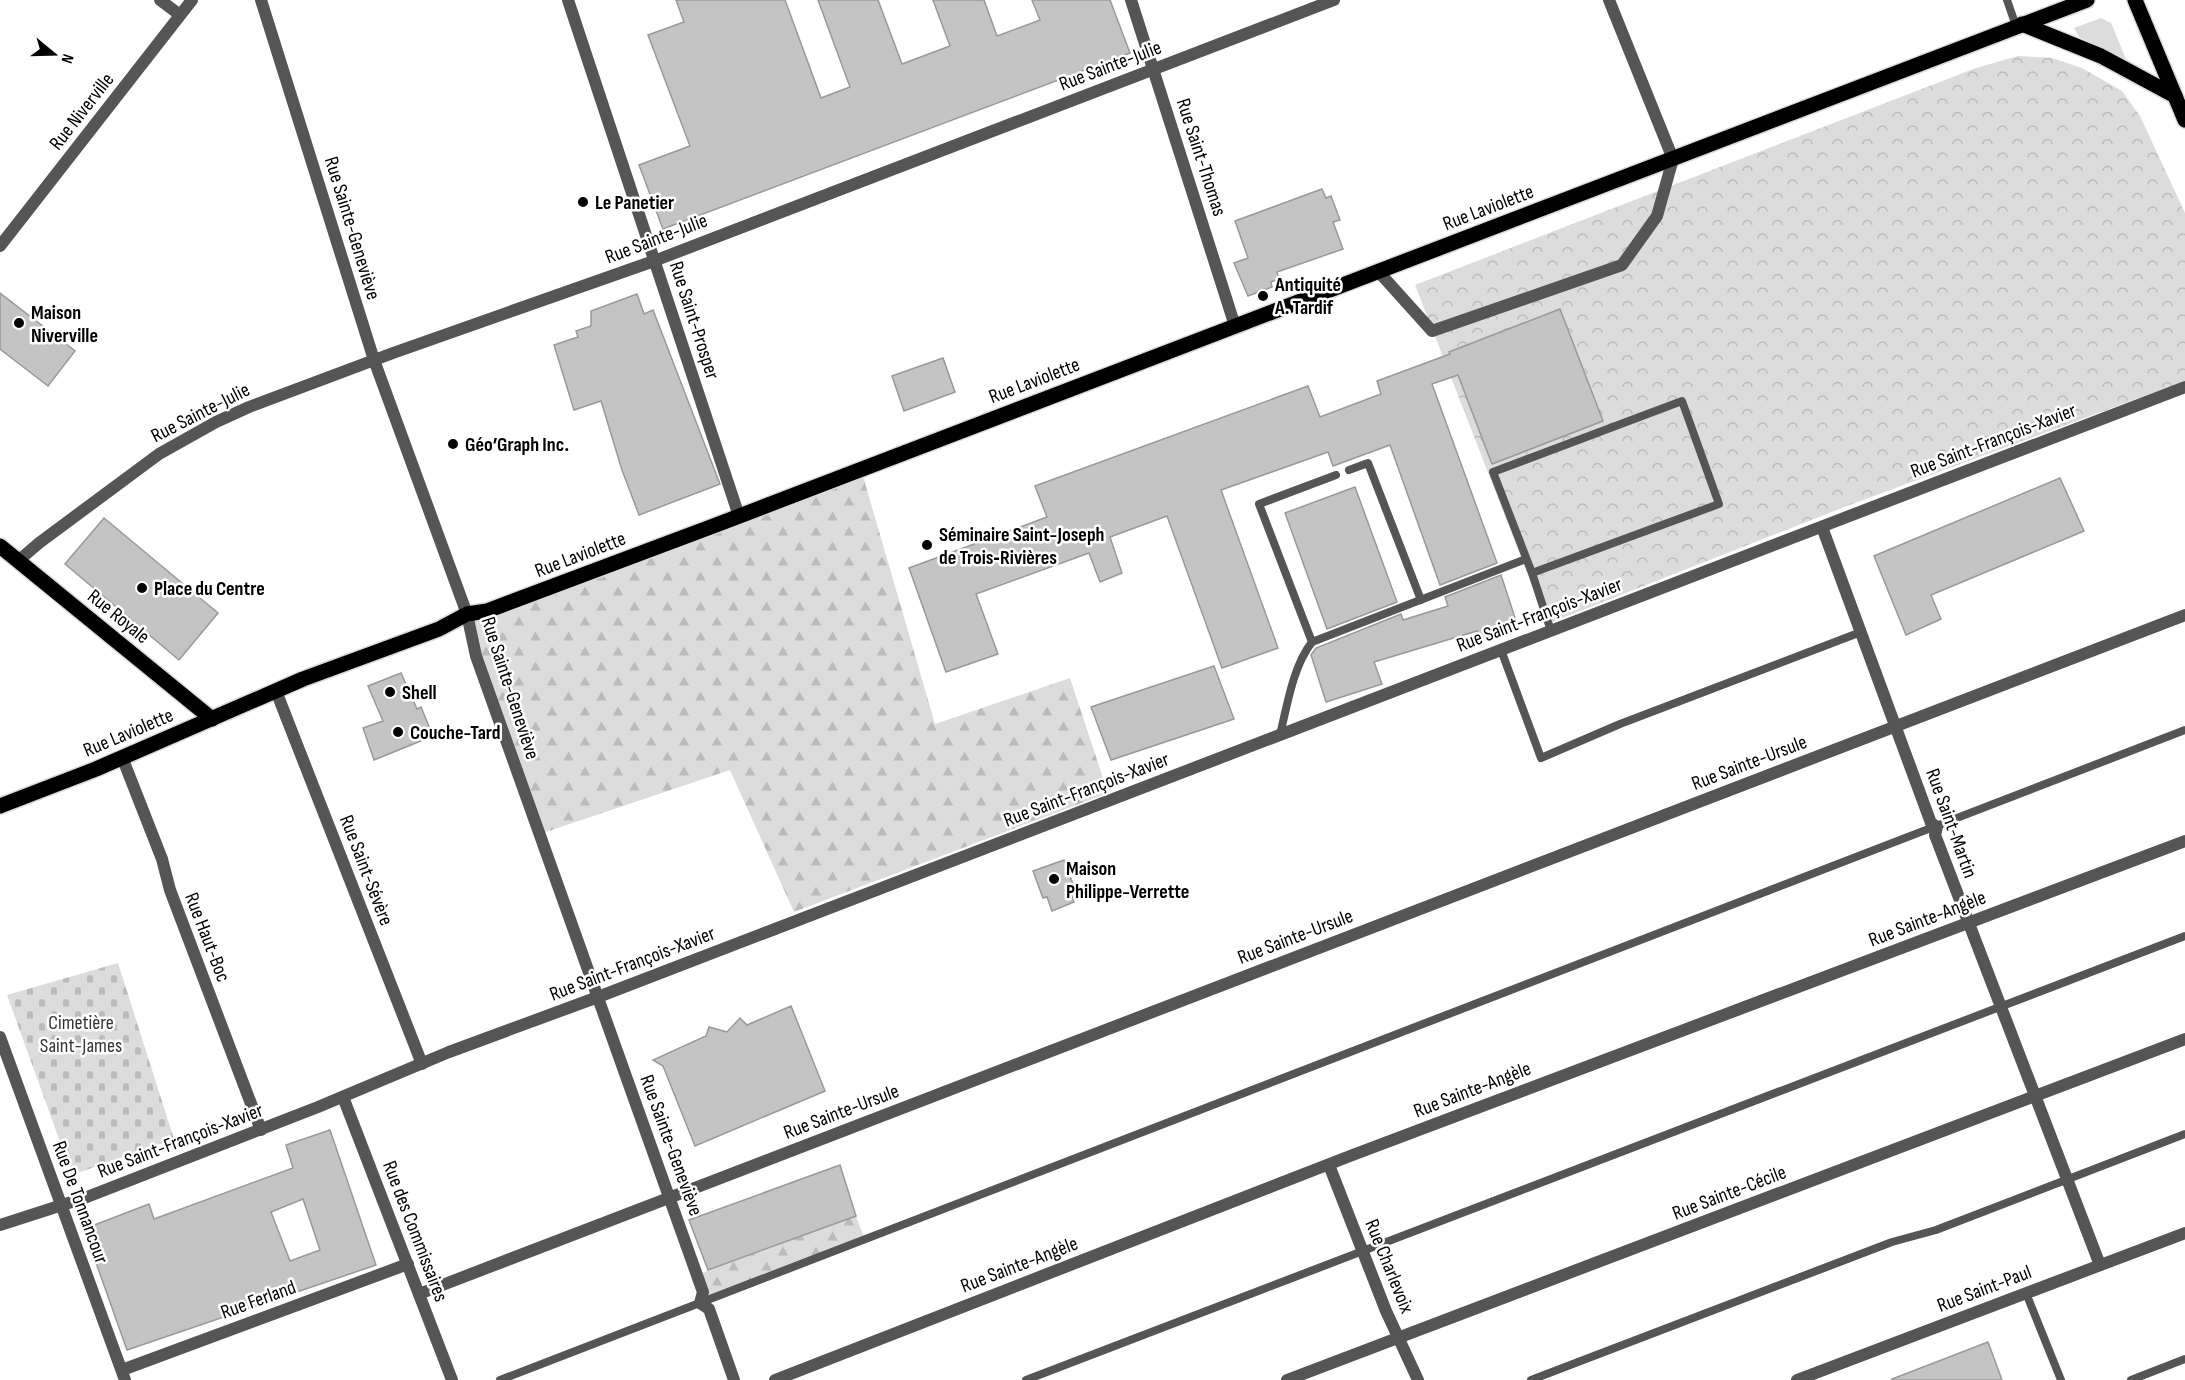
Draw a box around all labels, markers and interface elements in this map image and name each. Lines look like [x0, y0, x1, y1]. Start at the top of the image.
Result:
north arrow [24, 24, 84, 84]
street label: Rue Sainte-Julie [1056, 35, 1165, 96]
text: N [56, 51, 77, 66]
street label: Rue Niverville [44, 68, 119, 155]
street label: Rue Saint-Thomas [1171, 95, 1231, 219]
street label: Rue Sainte-Geneviève [319, 154, 385, 303]
street label: Rue Laviolette [1440, 180, 1537, 236]
place label: Le Panetier [595, 191, 674, 215]
marker: Le Panetier [576, 195, 590, 209]
street label: Rue Sainte-Julie [602, 208, 711, 269]
street label: Rue Saint-Prosper [664, 258, 724, 382]
place label: Antiquité A. Tardif [1274, 273, 1341, 320]
marker: Antiquité A. Tardif [1256, 289, 1270, 303]
place label: Maison Niverville [31, 301, 98, 348]
marker: Maison Niverville [12, 316, 26, 330]
street label: Rue Laviolette [986, 353, 1083, 409]
street label: Rue Sainte-Julie [147, 378, 254, 448]
street label: Rue Saint-François-Xavier [1907, 398, 2080, 484]
place label: Géo’Graph Inc. [465, 433, 569, 457]
marker: Géo’Graph Inc. [446, 437, 460, 451]
place label: Séminaire Saint-Joseph de Trois‑Rivières [939, 523, 1104, 570]
street label: Rue Laviolette [532, 527, 629, 583]
marker: Séminaire Saint-Joseph de Trois‑Rivières [920, 538, 934, 552]
street label: Rue Saint-François-Xavier [1453, 572, 1626, 658]
place label: Place du Centre [154, 577, 265, 601]
marker: Place du Centre [135, 581, 149, 595]
street label: Rue Royale [83, 585, 154, 649]
street label: Rue Sainte-Geneviève [476, 614, 544, 763]
place label: Shell [402, 681, 437, 705]
marker: Shell [383, 685, 397, 699]
street label: Rue Laviolette [80, 703, 177, 763]
place label: Couche-Tard [410, 721, 501, 745]
marker: Couche-Tard [391, 725, 405, 739]
street label: Rue Sainte-Ursule [1688, 730, 1810, 796]
street label: Rue Saint-François-Xavier [1000, 747, 1173, 833]
street label: Rue Saint-Martin [1920, 765, 1982, 881]
street label: Rue Saint-Sévère [334, 812, 398, 929]
place label: Maison Philippe-Verrette [1066, 857, 1189, 904]
marker: Maison Philippe-Verrette [1047, 872, 1061, 886]
street label: Rue Sainte-Angèle [1865, 886, 1989, 952]
street label: Rue Haut-Boc [179, 889, 235, 985]
street label: Rue Sainte-Ursule [1234, 904, 1356, 970]
street label: Rue Saint-François-Xavier [546, 921, 719, 1007]
park label: Cimetière Saint-James [40, 1011, 122, 1058]
street label: Rue Sainte-Angèle [1410, 1057, 1534, 1123]
street label: Rue Sainte-Geneviève [634, 1072, 708, 1219]
street label: Rue Sainte-Ursule [780, 1079, 902, 1145]
street label: Rue Saint-François-Xavier [94, 1098, 267, 1184]
street label: Rue De Tonnancour [47, 1138, 113, 1267]
street label: Rue des Commissaires [377, 1158, 453, 1305]
street label: Rue Sainte-Cécile [1669, 1160, 1790, 1226]
street label: Rue Charlevoix [1359, 1216, 1419, 1317]
street label: Rue Sainte-Angèle [957, 1232, 1081, 1298]
street label: Rue Saint-Paul [1934, 1260, 2035, 1318]
street label: Rue Ferland [217, 1275, 299, 1325]

